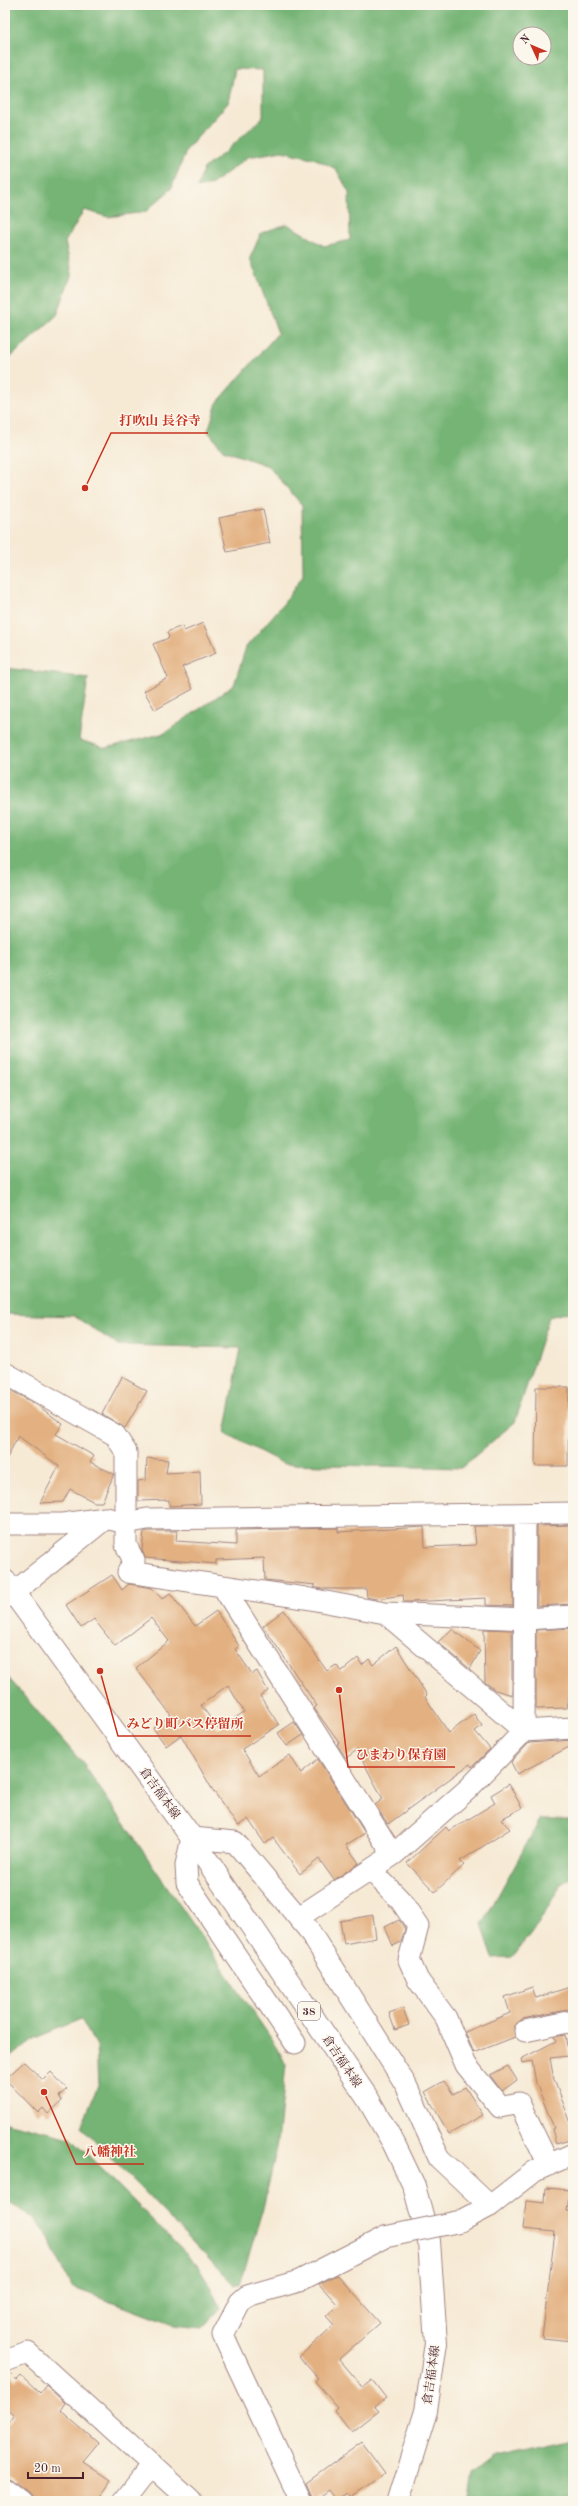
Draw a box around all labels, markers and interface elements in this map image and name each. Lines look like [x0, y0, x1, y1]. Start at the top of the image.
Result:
north arrow [512, 26, 552, 66]
text: N [519, 33, 533, 47]
callout: 打吹山 長谷寺 [111, 408, 208, 433]
text: 打吹山 長谷寺 [119, 413, 201, 428]
callout: みどり町バス停留所 [118, 1711, 251, 1736]
text: みどり町バス停留所 [126, 1716, 244, 1731]
callout: ひまわり保育園 [348, 1742, 455, 1767]
text: ひまわり保育園 [355, 1747, 447, 1762]
street label: 倉吉福本線 [137, 1765, 183, 1821]
road number: 38 [298, 2002, 320, 2020]
street label: 倉吉福本線 [319, 2032, 365, 2090]
callout: 八幡神社 [76, 2139, 144, 2164]
text: 八幡神社 [84, 2144, 136, 2159]
street label: 倉吉福本線 [420, 2344, 442, 2406]
scale bar [28, 2454, 83, 2480]
text: 20 m [34, 2463, 61, 2475]

